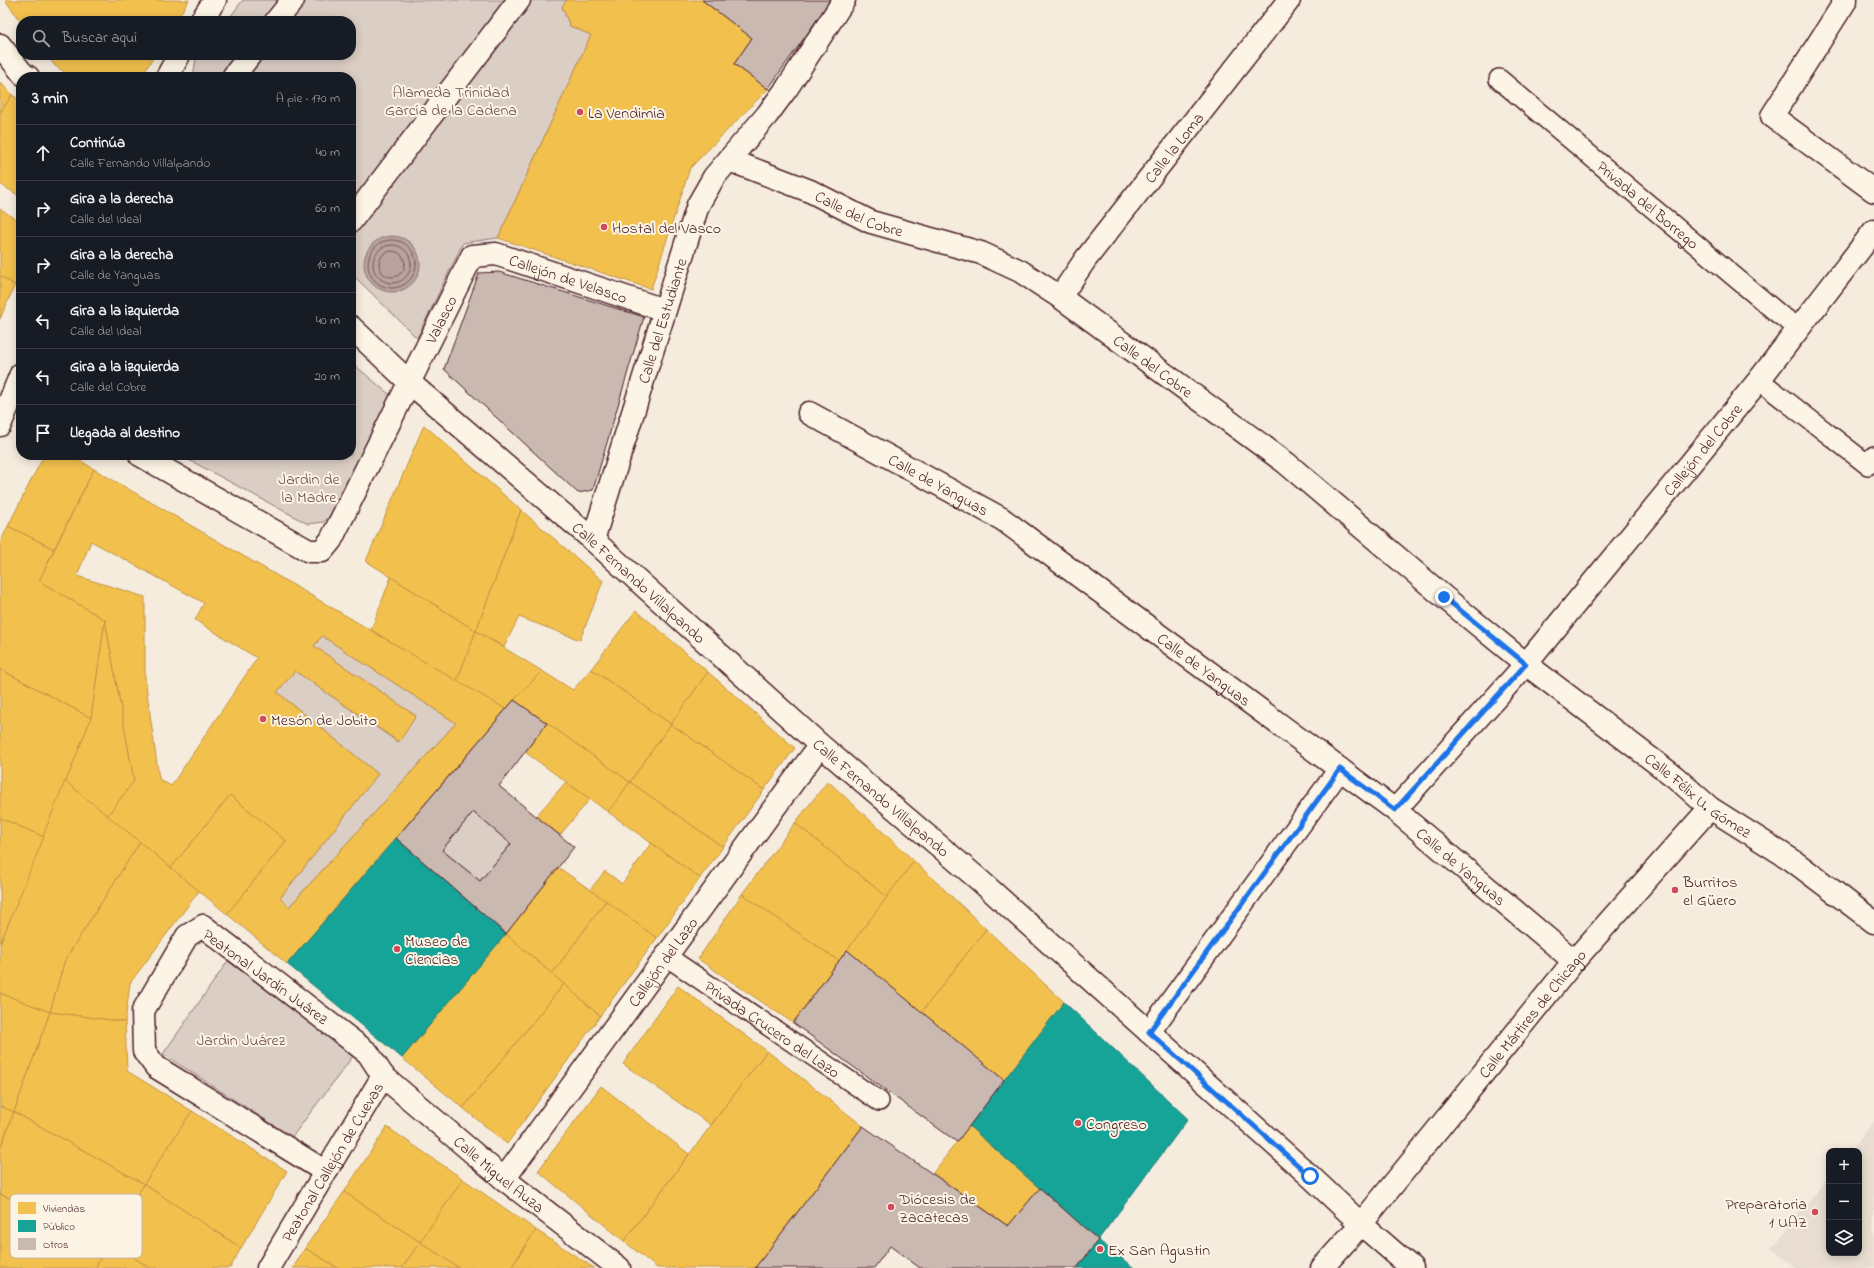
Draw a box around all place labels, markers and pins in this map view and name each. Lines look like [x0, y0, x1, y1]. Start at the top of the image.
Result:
place label: La Vendimia [588, 102, 665, 126]
marker: La Vendimia [575, 107, 585, 117]
place label: Hostal del Vasco [612, 217, 721, 241]
marker: Hostal del Vasco [599, 222, 609, 232]
place label: Mesón de Jobito [271, 709, 377, 733]
marker: Mesón de Jobito [258, 714, 268, 724]
place label: Burritos el Güero [1682, 871, 1738, 913]
marker: Burritos el Güero [1670, 885, 1680, 895]
place label: Museo de Ciencias [405, 930, 468, 972]
marker: Museo de Ciencias [392, 944, 402, 954]
place label: Congreso [1086, 1113, 1147, 1137]
marker: Congreso [1073, 1118, 1083, 1128]
place label: Diócesis de Zacatecas [898, 1188, 976, 1230]
place label: Preparatoria 1 UAZ [1725, 1193, 1807, 1235]
marker: Diócesis de Zacatecas [886, 1202, 896, 1212]
marker: Preparatoria 1 UAZ [1810, 1207, 1820, 1217]
place label: Ex San Agustin [1108, 1239, 1210, 1263]
marker: Ex San Agustin [1095, 1244, 1105, 1254]

